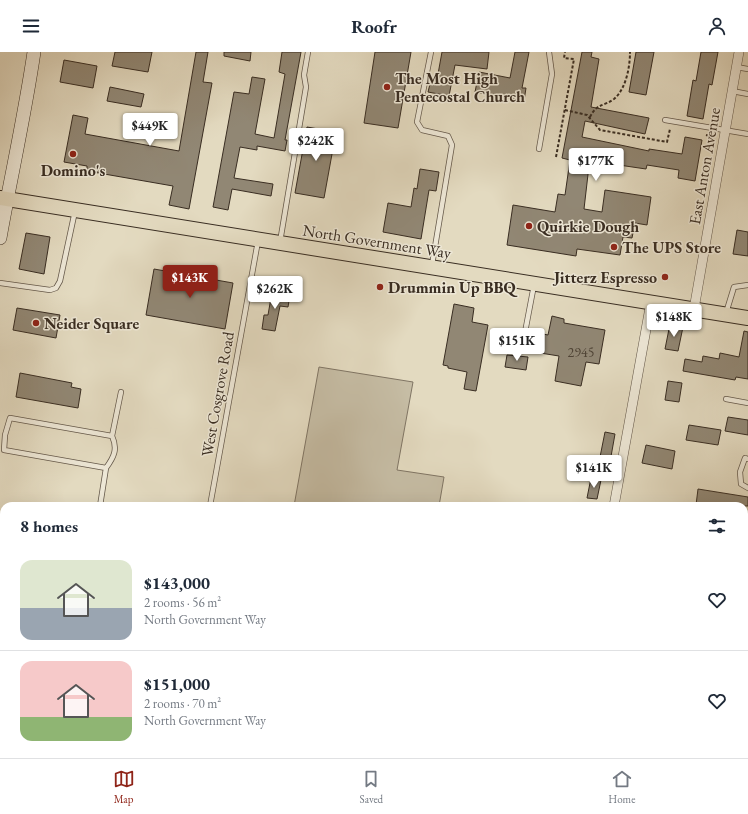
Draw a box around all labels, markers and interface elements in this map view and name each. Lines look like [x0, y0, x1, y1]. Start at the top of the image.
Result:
icon: menu [20, 15, 42, 37]
text: Roofr [351, 15, 397, 38]
icon: person [706, 15, 728, 37]
place label: The Most High Pentecostal Church [395, 68, 525, 107]
marker: The Most High Pentecostal Church [382, 82, 392, 92]
street label: East Anton Avenue [684, 106, 725, 226]
pin: $449K [122, 113, 178, 147]
text: $449K [132, 117, 168, 134]
pin: $242K [288, 128, 344, 162]
text: $242K [298, 132, 334, 149]
pin: $177K [568, 148, 624, 182]
marker: Domino's [68, 149, 78, 159]
text: $177K [578, 152, 614, 169]
place label: Domino's [41, 160, 106, 181]
place label: Quirkie Dough [537, 216, 639, 237]
street label: North Government Way [301, 219, 454, 264]
marker: Quirkie Dough [524, 221, 534, 231]
place label: The UPS Store [622, 237, 721, 258]
marker: The UPS Store [609, 242, 619, 252]
pin: $143K [162, 265, 218, 299]
place label: Jitterz Espresso [552, 267, 657, 288]
text: $143K [172, 269, 208, 286]
marker: Jitterz Espresso [660, 272, 670, 282]
pin: $262K [247, 276, 303, 310]
place label: Drummin Up BBQ [388, 277, 518, 298]
text: $262K [257, 280, 293, 297]
marker: Drummin Up BBQ [375, 282, 385, 292]
pin: $148K [646, 304, 702, 338]
text: $148K [656, 308, 692, 325]
place label: Neider Square [44, 313, 140, 334]
marker: Neider Square [31, 318, 41, 328]
pin: $151K [489, 328, 545, 362]
street label: West Cosgrove Road [196, 329, 239, 458]
text: $151K [499, 332, 535, 349]
house number: 2945 [568, 343, 594, 361]
pin: $141K [566, 455, 622, 489]
text: $141K [576, 459, 612, 476]
text: 8 homes [20, 515, 78, 537]
icon: filters [706, 515, 728, 537]
text: $143,000 [144, 572, 210, 594]
icon: home [52, 576, 100, 624]
icon: heart [706, 589, 728, 611]
text: 2 rooms · 56 m² [144, 594, 221, 611]
text: North Government Way [144, 611, 266, 628]
text: $151,000 [144, 673, 210, 695]
icon: home [52, 677, 100, 725]
icon: heart [706, 690, 728, 712]
text: 2 rooms · 70 m² [144, 695, 221, 712]
text: North Government Way [144, 712, 266, 729]
tab: Map [113, 768, 135, 806]
tab: Saved [360, 768, 383, 806]
tab: Home [608, 768, 635, 806]

